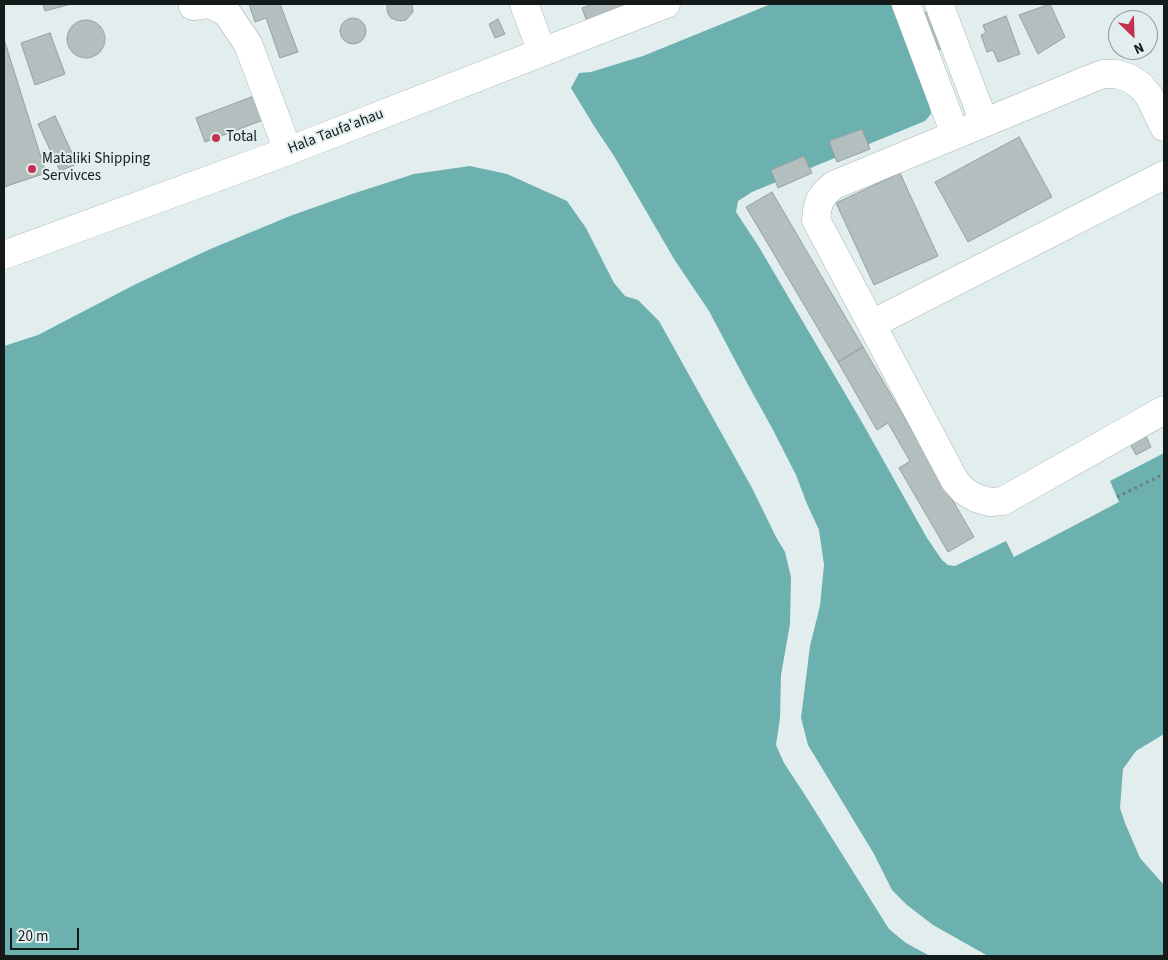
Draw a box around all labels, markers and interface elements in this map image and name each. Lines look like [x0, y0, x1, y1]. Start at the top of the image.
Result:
north arrow [1108, 10, 1158, 60]
text: N [1130, 37, 1147, 59]
street label: Hala Taufa'ahau [286, 105, 386, 159]
place label: Total [226, 129, 257, 147]
marker: Total [210, 132, 222, 144]
place label: Mataliki Shipping Servivces [42, 151, 150, 186]
marker: Mataliki Shipping Servivces [26, 163, 38, 175]
scale bar [12, 918, 81, 950]
text: 20 m [18, 926, 48, 947]

